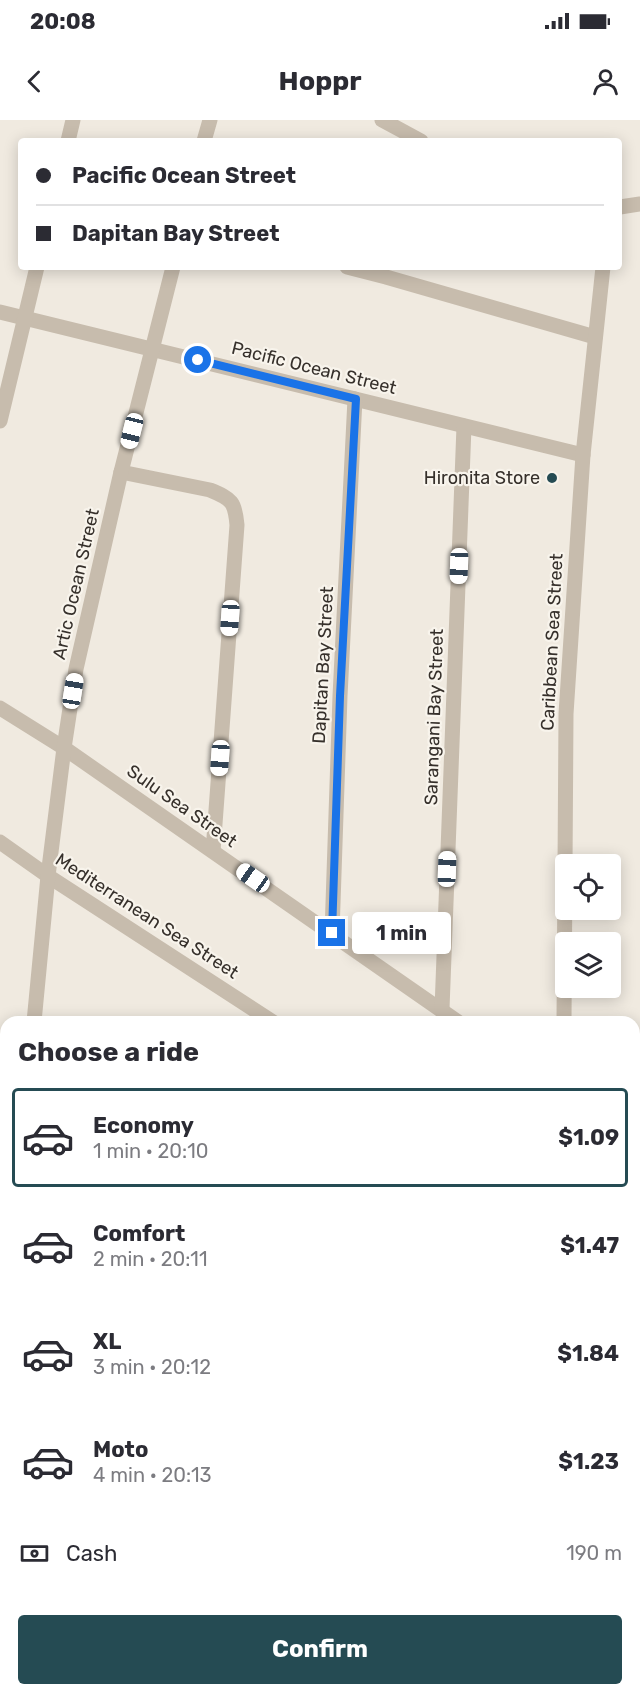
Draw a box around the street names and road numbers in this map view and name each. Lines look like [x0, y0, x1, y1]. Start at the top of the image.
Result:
street label: Pacific Ocean Street [229, 337, 399, 399]
street label: Artic Ocean Street [48, 506, 104, 662]
street label: Caribbean Sea Street [536, 553, 568, 731]
street label: Dapitan Bay Street [308, 586, 338, 744]
street label: Sarangani Bay Street [420, 628, 448, 806]
street label: Sulu Sea Street [123, 760, 241, 852]
street label: Mediterranean Sea Street [51, 849, 243, 983]

